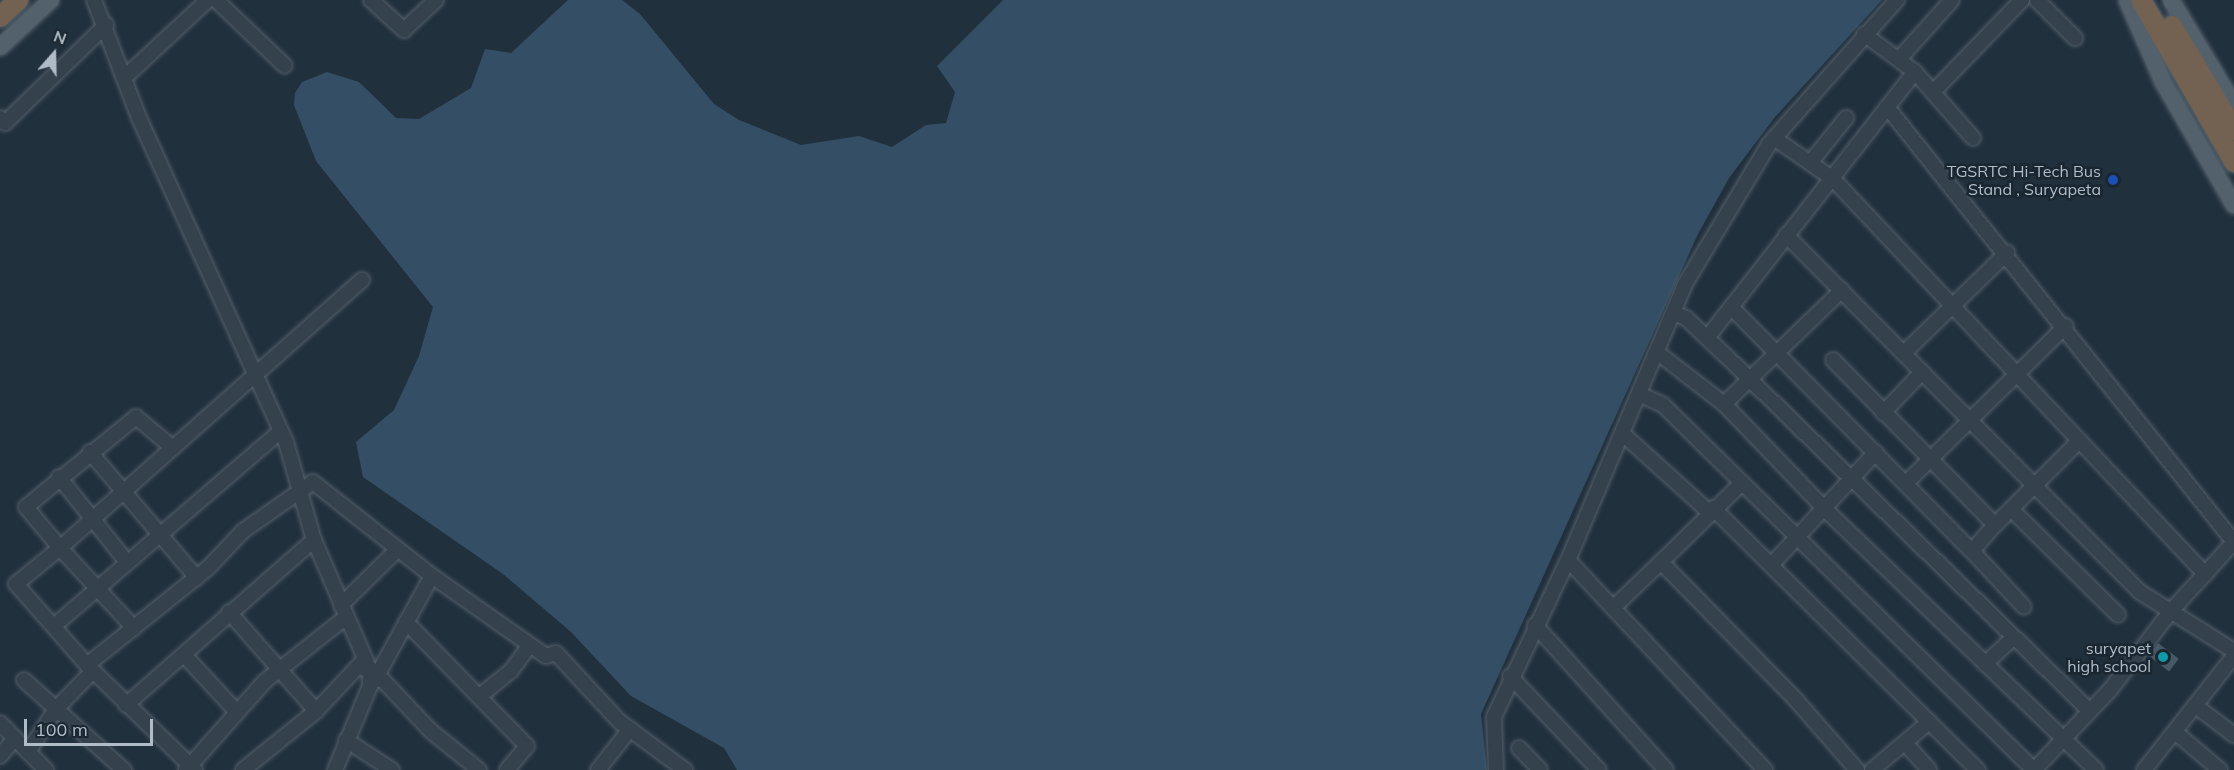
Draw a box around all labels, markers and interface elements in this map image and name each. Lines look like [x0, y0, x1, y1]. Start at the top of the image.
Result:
north arrow [24, 24, 84, 84]
text: N [51, 26, 69, 49]
place label: TGSRTC Hi-Tech Bus Stand , Suryapeta [1947, 161, 2101, 199]
marker: TGSRTC Hi-Tech Bus Stand , Suryapeta [2106, 173, 2120, 187]
place label: suryapet high school [2067, 638, 2151, 676]
marker: suryapet high school [2156, 650, 2170, 664]
scale bar [27, 707, 156, 745]
text: 100 m [35, 718, 88, 741]

